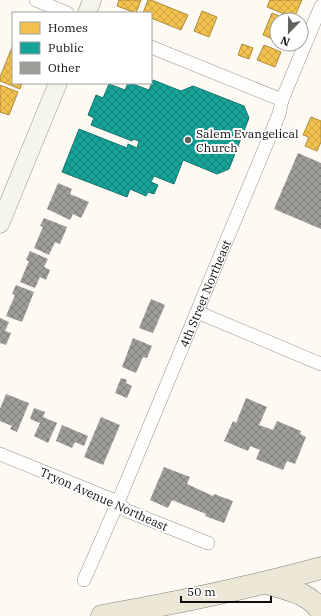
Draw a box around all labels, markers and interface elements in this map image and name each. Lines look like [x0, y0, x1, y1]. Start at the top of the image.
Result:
legend [12, 12, 152, 84]
north arrow [269, 12, 309, 52]
text: Homes [48, 20, 88, 35]
text: N [278, 33, 292, 49]
text: Public [48, 40, 84, 55]
text: Other [48, 60, 81, 75]
place label: Salem Evangelical Church [196, 126, 299, 155]
marker: Salem Evangelical Church [183, 135, 193, 145]
street label: 4th Street Northeast [176, 237, 233, 349]
street label: Tryon Avenue Northeast [38, 464, 170, 534]
scale bar [181, 578, 271, 604]
text: 50 m [187, 584, 216, 599]

